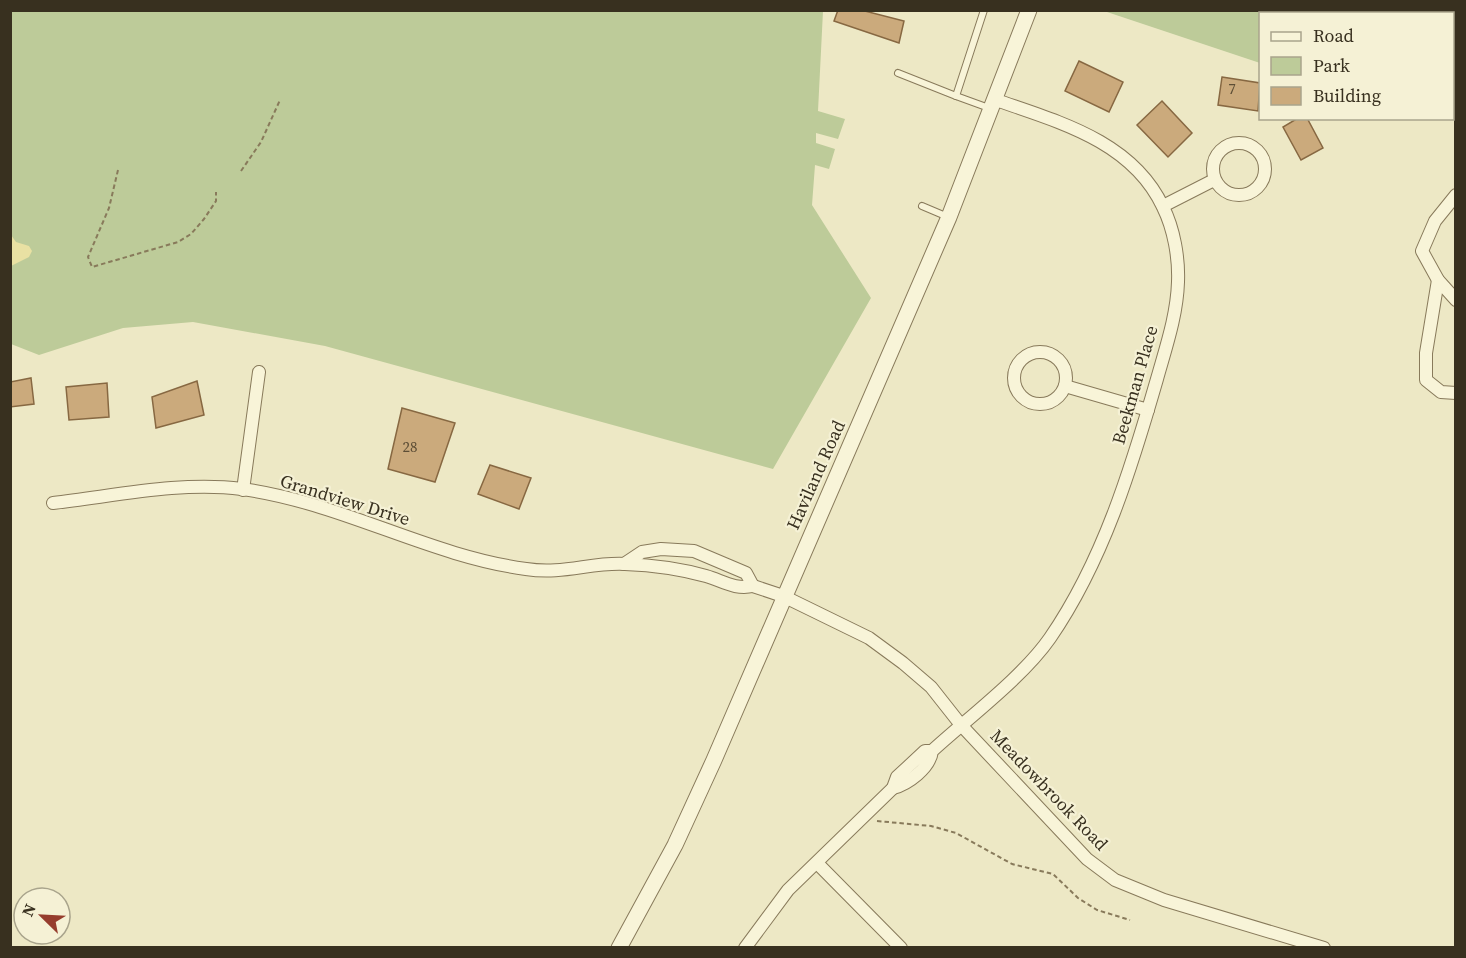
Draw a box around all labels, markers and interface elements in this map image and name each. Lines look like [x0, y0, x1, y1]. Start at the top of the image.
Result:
legend [1259, 12, 1454, 120]
text: Road [1313, 23, 1354, 48]
text: Park [1313, 53, 1350, 78]
house number: 7 [1228, 78, 1236, 99]
text: Building [1313, 83, 1381, 108]
street label: Beekman Place [1106, 322, 1163, 447]
street label: Haviland Road [780, 416, 851, 534]
house number: 28 [402, 436, 418, 457]
street label: Grandview Drive [277, 468, 413, 531]
street label: Meadowbrook Road [985, 724, 1114, 856]
north arrow [12, 886, 72, 946]
text: N [16, 900, 41, 920]

